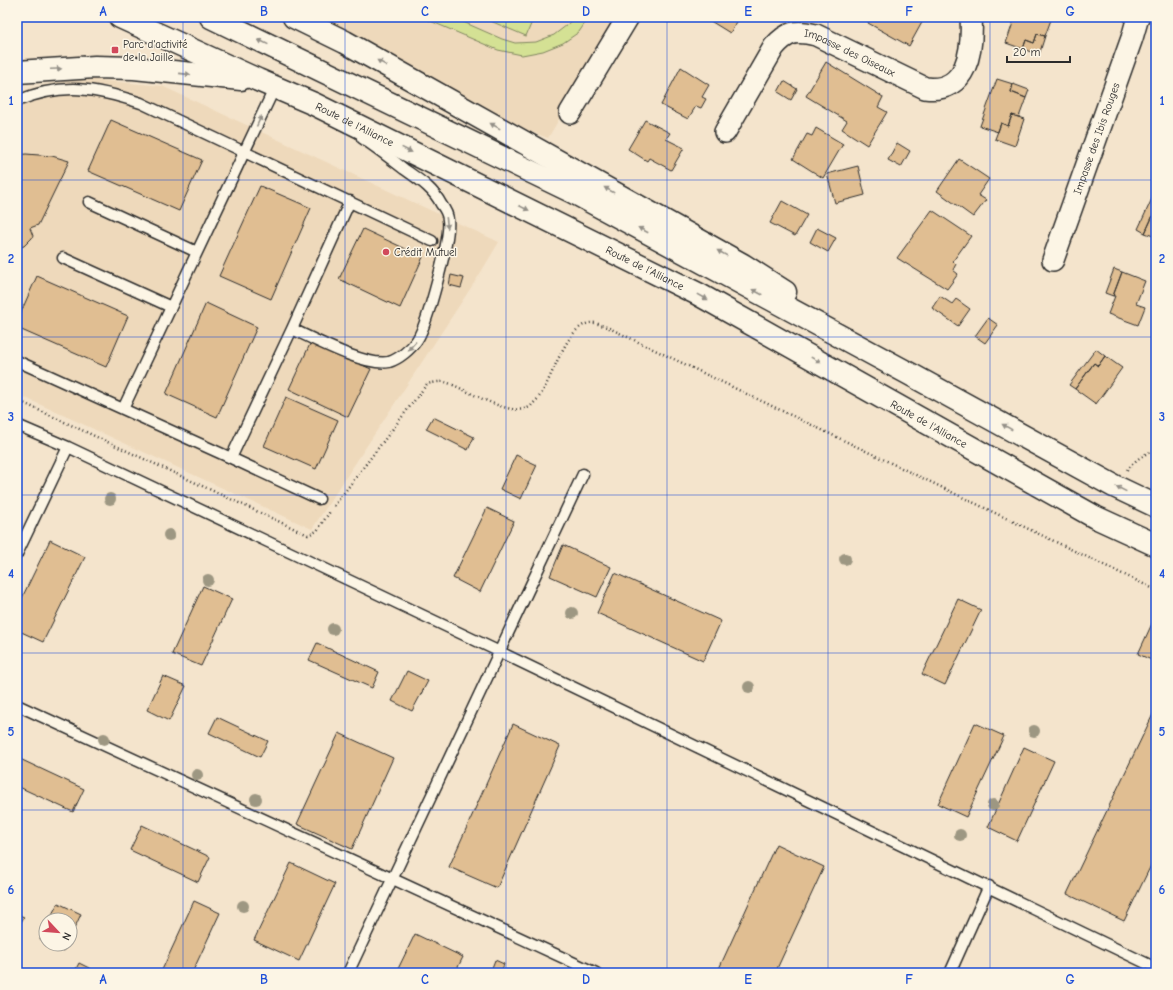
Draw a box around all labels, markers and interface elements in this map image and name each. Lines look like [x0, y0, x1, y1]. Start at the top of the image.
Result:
text: A [99, 4, 107, 19]
text: B [260, 4, 268, 19]
text: C [421, 4, 429, 19]
text: D [582, 4, 590, 19]
text: E [744, 4, 752, 19]
text: F [905, 4, 913, 19]
text: G [1065, 4, 1075, 19]
street label: Impasse des Oiseaux [803, 27, 898, 80]
place label: Parc d'activité de la Jaille [123, 38, 188, 64]
scale bar [1007, 38, 1070, 64]
one-way arrow [257, 39, 269, 45]
marker: Parc d'activité de la Jaille [110, 45, 120, 55]
text: 20 m [1013, 45, 1041, 59]
one-way arrow [376, 60, 388, 67]
one-way arrow [50, 65, 62, 72]
one-way arrow [179, 71, 192, 77]
street label: Impasse des Ibis Rouges [1071, 81, 1123, 196]
text: 1 [8, 93, 14, 108]
text: 1 [1159, 93, 1165, 108]
street label: Route de l'Alliance [313, 100, 396, 150]
one-way arrow [256, 116, 262, 127]
one-way arrow [489, 123, 501, 130]
one-way arrow [402, 147, 413, 153]
one-way arrow [603, 186, 615, 193]
one-way arrow [518, 205, 530, 211]
one-way arrow [444, 216, 451, 229]
one-way arrow [637, 227, 648, 233]
street label: Route de l'Alliance [603, 243, 687, 293]
place label: Crédit Mutuel [394, 246, 457, 259]
marker: Crédit Mutuel [381, 247, 391, 257]
one-way arrow [717, 250, 728, 257]
text: 2 [8, 251, 14, 266]
text: 2 [1159, 251, 1165, 266]
one-way arrow [751, 288, 763, 295]
one-way arrow [697, 293, 709, 300]
one-way arrow [408, 341, 417, 351]
one-way arrow [810, 357, 822, 364]
street label: Route de l'Alliance [888, 397, 970, 451]
text: 3 [8, 409, 14, 424]
text: 3 [1159, 409, 1165, 424]
one-way arrow [1001, 424, 1013, 430]
one-way arrow [1115, 486, 1127, 492]
text: 4 [8, 566, 14, 581]
text: 4 [1159, 566, 1165, 581]
text: 5 [8, 724, 15, 739]
text: 5 [1159, 724, 1166, 739]
text: 6 [8, 882, 15, 897]
text: 6 [1159, 882, 1166, 897]
north arrow [38, 912, 78, 952]
text: N [59, 930, 74, 942]
text: A [99, 972, 107, 987]
text: B [260, 972, 268, 987]
text: C [421, 972, 429, 987]
text: D [582, 972, 590, 987]
text: E [744, 972, 752, 987]
text: F [905, 972, 913, 987]
text: G [1065, 972, 1075, 987]

